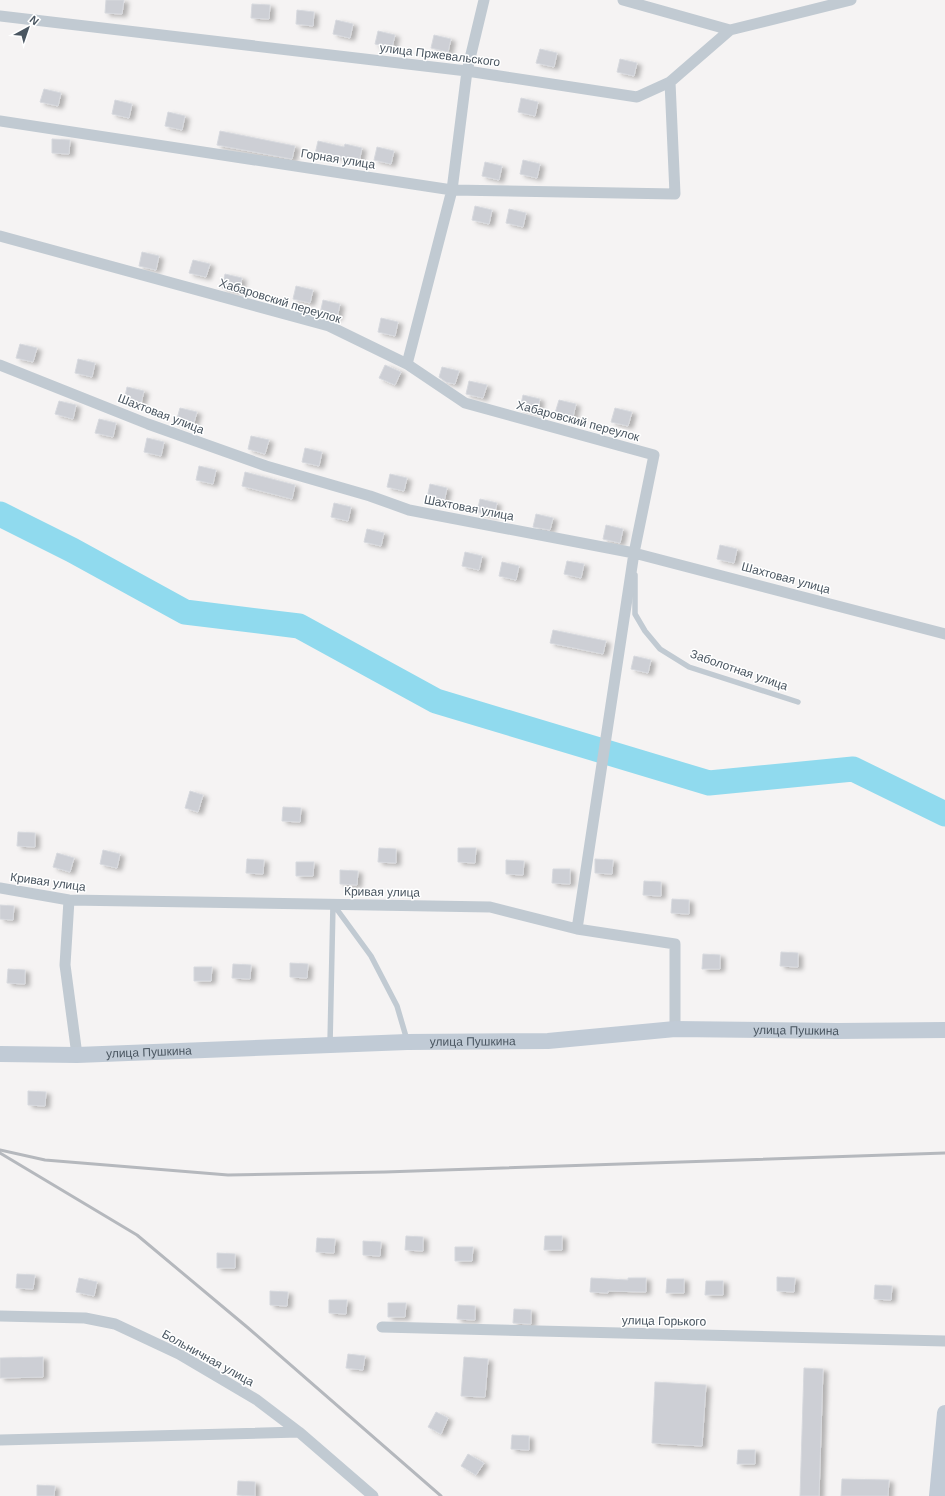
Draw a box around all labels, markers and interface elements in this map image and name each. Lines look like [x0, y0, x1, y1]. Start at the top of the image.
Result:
north arrow [8, 8, 48, 48]
text: N [28, 13, 41, 28]
street label: улица Пржевальского [379, 41, 501, 69]
street label: Горная улица [300, 146, 377, 172]
street label: Хабаровский переулок [217, 276, 343, 326]
street label: Шахтовая улица [116, 391, 206, 437]
street label: Хабаровский переулок [515, 398, 642, 444]
street label: Шахтовая улица [423, 492, 515, 524]
street label: Шахтовая улица [740, 559, 832, 597]
street label: Заболотная улица [688, 647, 790, 693]
street label: Кривая улица [9, 870, 87, 894]
street label: Кривая улица [344, 884, 420, 900]
street label: улица Пушкина [753, 1023, 840, 1038]
street label: улица Пушкина [430, 1034, 516, 1049]
street label: улица Пушкина [106, 1043, 192, 1061]
street label: улица Горького [622, 1313, 707, 1329]
street label: Больничная улица [159, 1327, 257, 1389]

